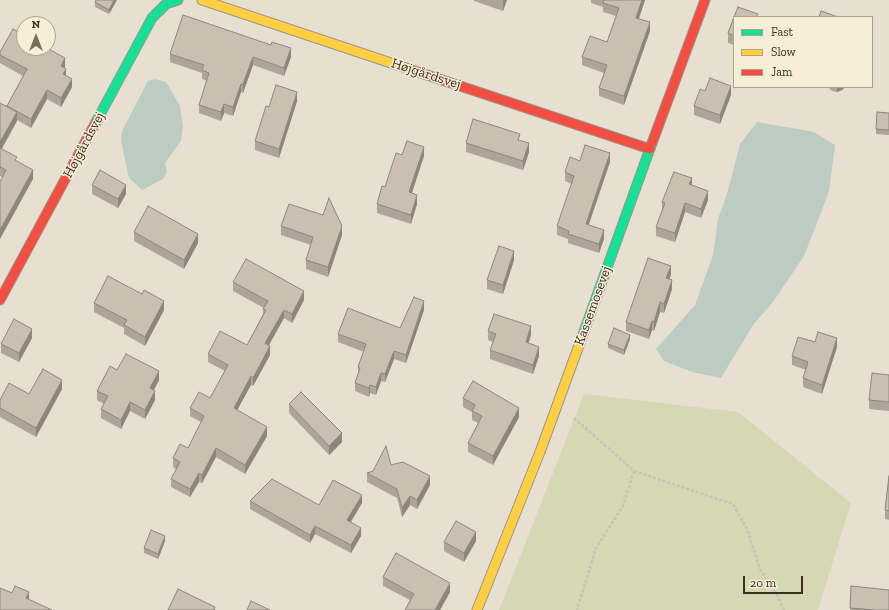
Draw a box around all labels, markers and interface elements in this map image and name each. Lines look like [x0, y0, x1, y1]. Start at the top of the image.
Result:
north arrow [16, 16, 56, 56]
legend [733, 16, 873, 88]
text: N [32, 18, 40, 31]
text: Fast [771, 25, 793, 39]
text: Slow [771, 45, 796, 59]
street label: Højgårdsvej [389, 55, 463, 93]
text: Jam [771, 65, 792, 79]
street label: Højgårdsvej [60, 109, 108, 181]
street label: Kassemosevej [571, 264, 615, 348]
scale bar [745, 568, 805, 594]
text: 20 m [750, 576, 776, 590]

